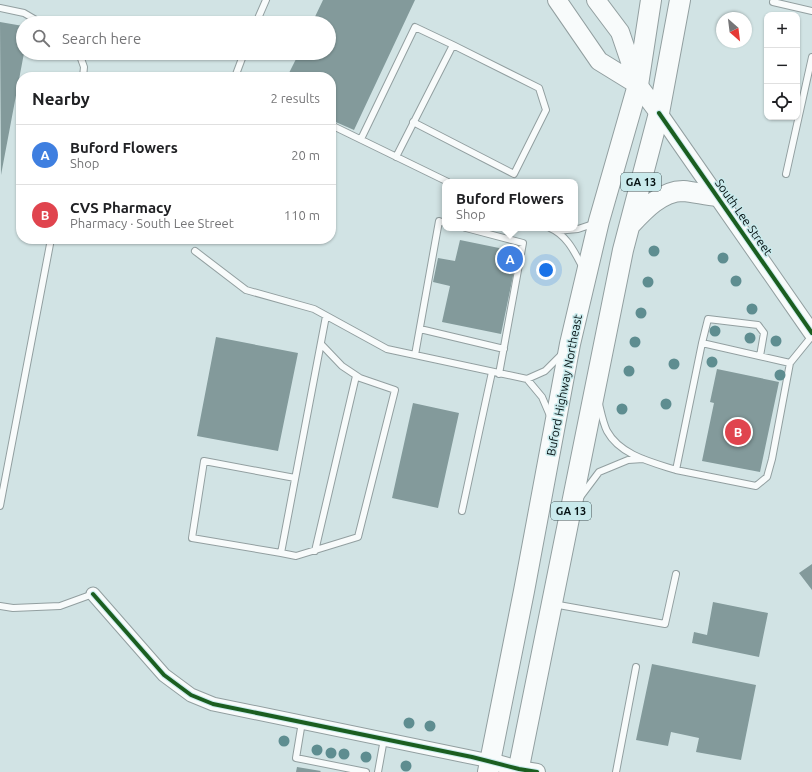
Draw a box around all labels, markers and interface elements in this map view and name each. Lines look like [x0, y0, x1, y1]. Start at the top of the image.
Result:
north arrow [716, 12, 752, 48]
map controls [764, 12, 800, 120]
button: + [764, 12, 800, 48]
search box [16, 16, 336, 60]
icon: search [30, 27, 52, 49]
text: Search here [62, 30, 141, 47]
button: − [764, 48, 800, 84]
button: locate [764, 84, 800, 120]
text: Nearby [32, 89, 90, 108]
text: 2 results [270, 91, 320, 105]
text: Buford Flowers [70, 139, 178, 156]
text: A [40, 148, 50, 162]
text: 20 m [291, 148, 320, 162]
text: Shop [70, 156, 99, 170]
road number: GA 13 [621, 173, 661, 191]
street label: South Lee Street [713, 176, 775, 258]
popup [442, 179, 578, 231]
text: Buford Flowers [456, 190, 564, 207]
text: CVS Pharmacy [70, 199, 172, 216]
text: Shop [456, 207, 486, 221]
text: B [41, 208, 49, 222]
text: 110 m [284, 208, 320, 222]
text: Pharmacy · South Lee Street [70, 216, 234, 230]
pin: A [497, 244, 523, 274]
your location [536, 260, 556, 280]
street label: Buford Highway Northeast [544, 313, 584, 457]
pin: B [725, 417, 751, 447]
road number: GA 13 [551, 502, 591, 520]

